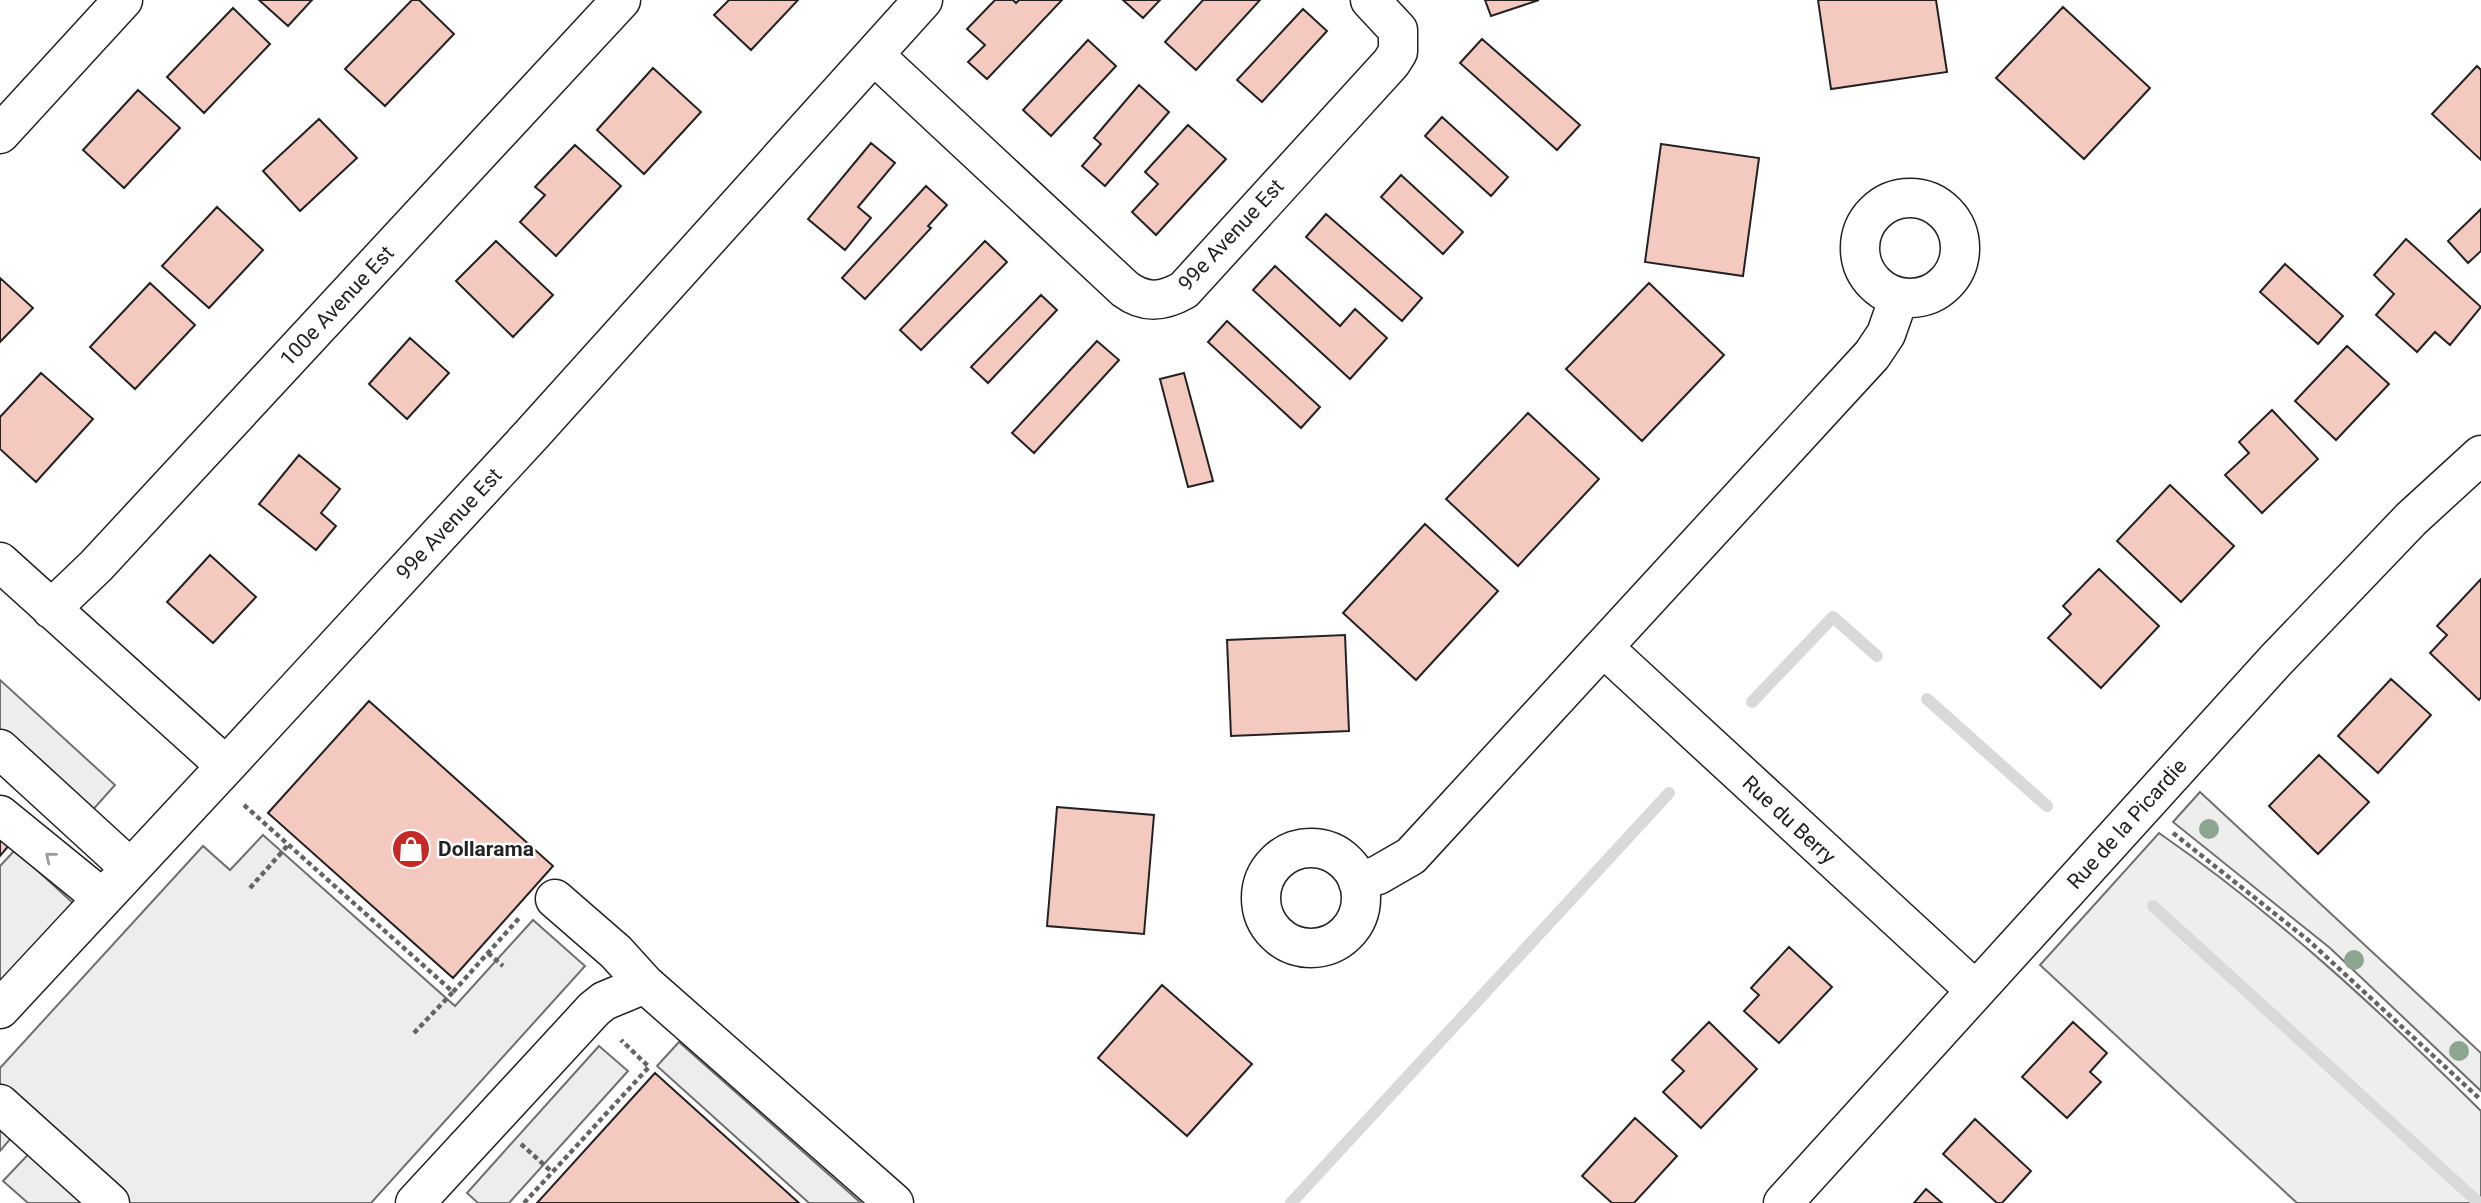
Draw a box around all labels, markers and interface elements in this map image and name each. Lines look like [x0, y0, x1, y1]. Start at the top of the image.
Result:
street label: 99e Avenue Est [1173, 174, 1289, 296]
street label: 100e Avenue Est [275, 241, 399, 371]
street label: 99e Avenue Est [391, 463, 507, 585]
street label: Rue de la Picardie [2062, 754, 2192, 894]
street label: Rue du Berry [1738, 771, 1840, 869]
shop icon: Dollarama [390, 828, 432, 870]
place label: Dollarama [438, 837, 534, 861]
one-way arrow [46, 853, 58, 866]

